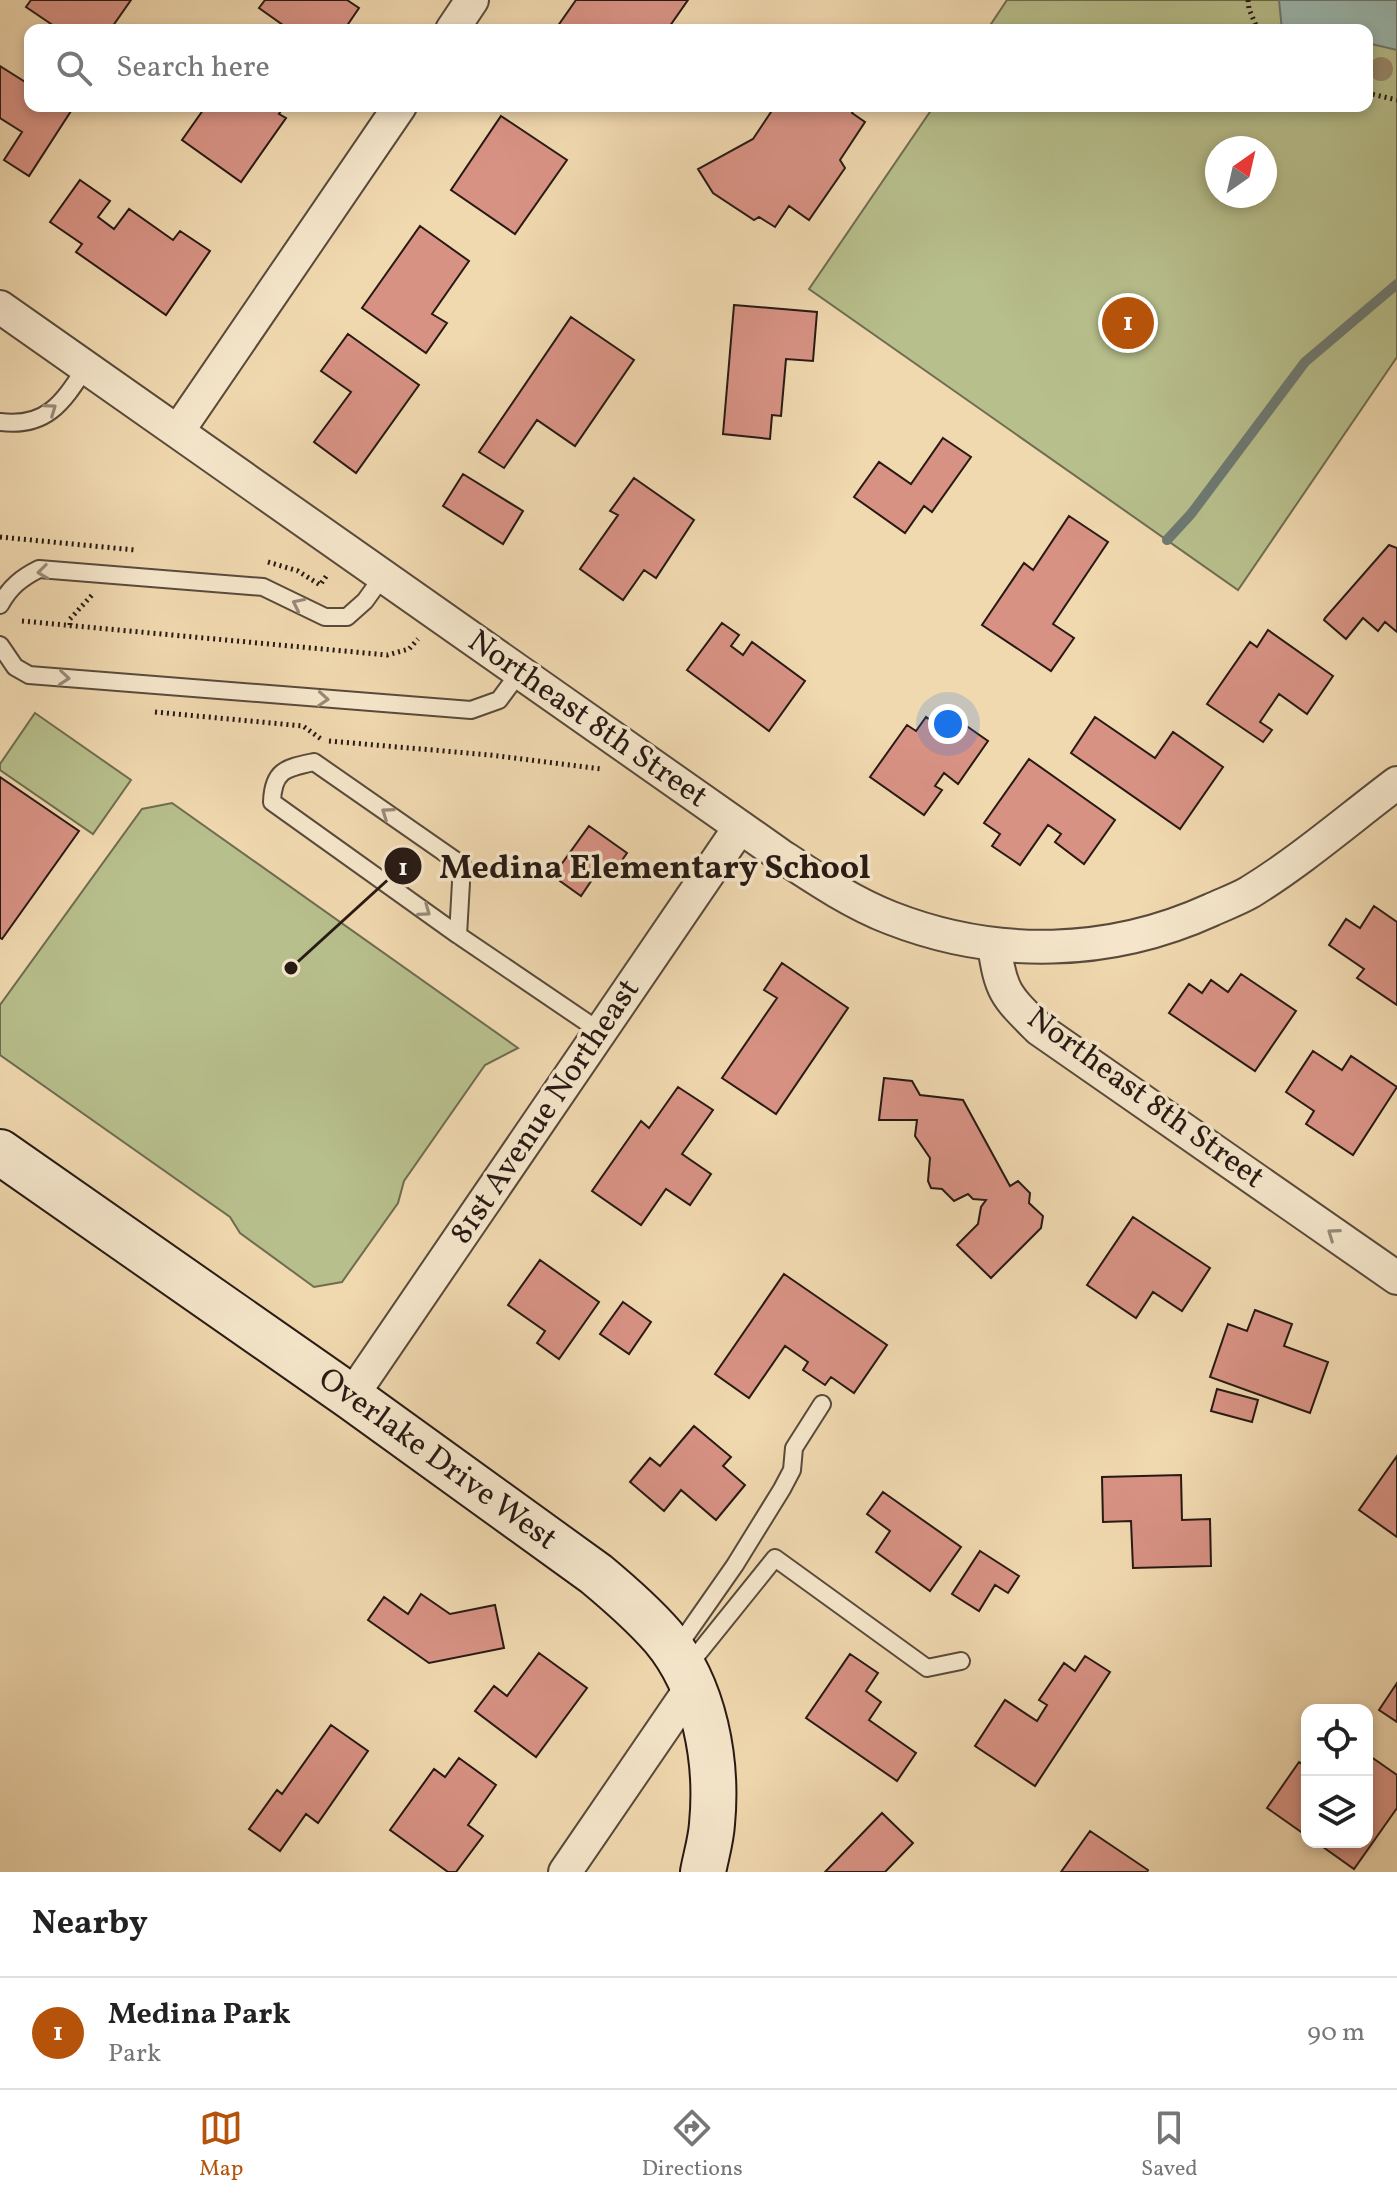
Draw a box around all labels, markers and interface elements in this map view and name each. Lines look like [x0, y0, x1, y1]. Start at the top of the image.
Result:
search box [24, 24, 1373, 112]
icon: search [52, 46, 96, 90]
text: Search here [116, 47, 270, 89]
north arrow [1205, 136, 1277, 208]
pin: 1 [1102, 293, 1154, 353]
one-way arrow [42, 404, 57, 419]
one-way arrow [37, 563, 50, 580]
one-way arrow [292, 598, 307, 613]
street label: Northeast 8th Street [458, 621, 716, 819]
one-way arrow [58, 669, 71, 686]
one-way arrow [317, 690, 330, 707]
your location [928, 704, 968, 744]
one-way arrow [381, 808, 395, 823]
callout: Medina Elementary School [383, 837, 886, 895]
text: Medina Elementary School [439, 846, 871, 893]
text: 1 [398, 852, 408, 886]
one-way arrow [416, 902, 430, 916]
street label: 81st Avenue Northeast [441, 971, 651, 1253]
street label: Northeast 8th Street [1017, 998, 1273, 1200]
one-way arrow [1327, 1229, 1342, 1244]
street label: Overlake Drive West [308, 1358, 566, 1562]
map controls [1301, 1704, 1373, 1848]
button: locate [1301, 1704, 1373, 1776]
button: layers [1301, 1776, 1373, 1848]
text: Nearby [32, 1901, 148, 1948]
text: Medina Park [108, 1994, 291, 2036]
text: 1 [53, 2015, 63, 2051]
text: 90 m [1307, 2015, 1365, 2051]
text: Park [108, 2036, 161, 2072]
tab: Map [199, 2106, 243, 2185]
tab: Directions [642, 2106, 743, 2185]
tab: Saved [1141, 2106, 1198, 2185]

